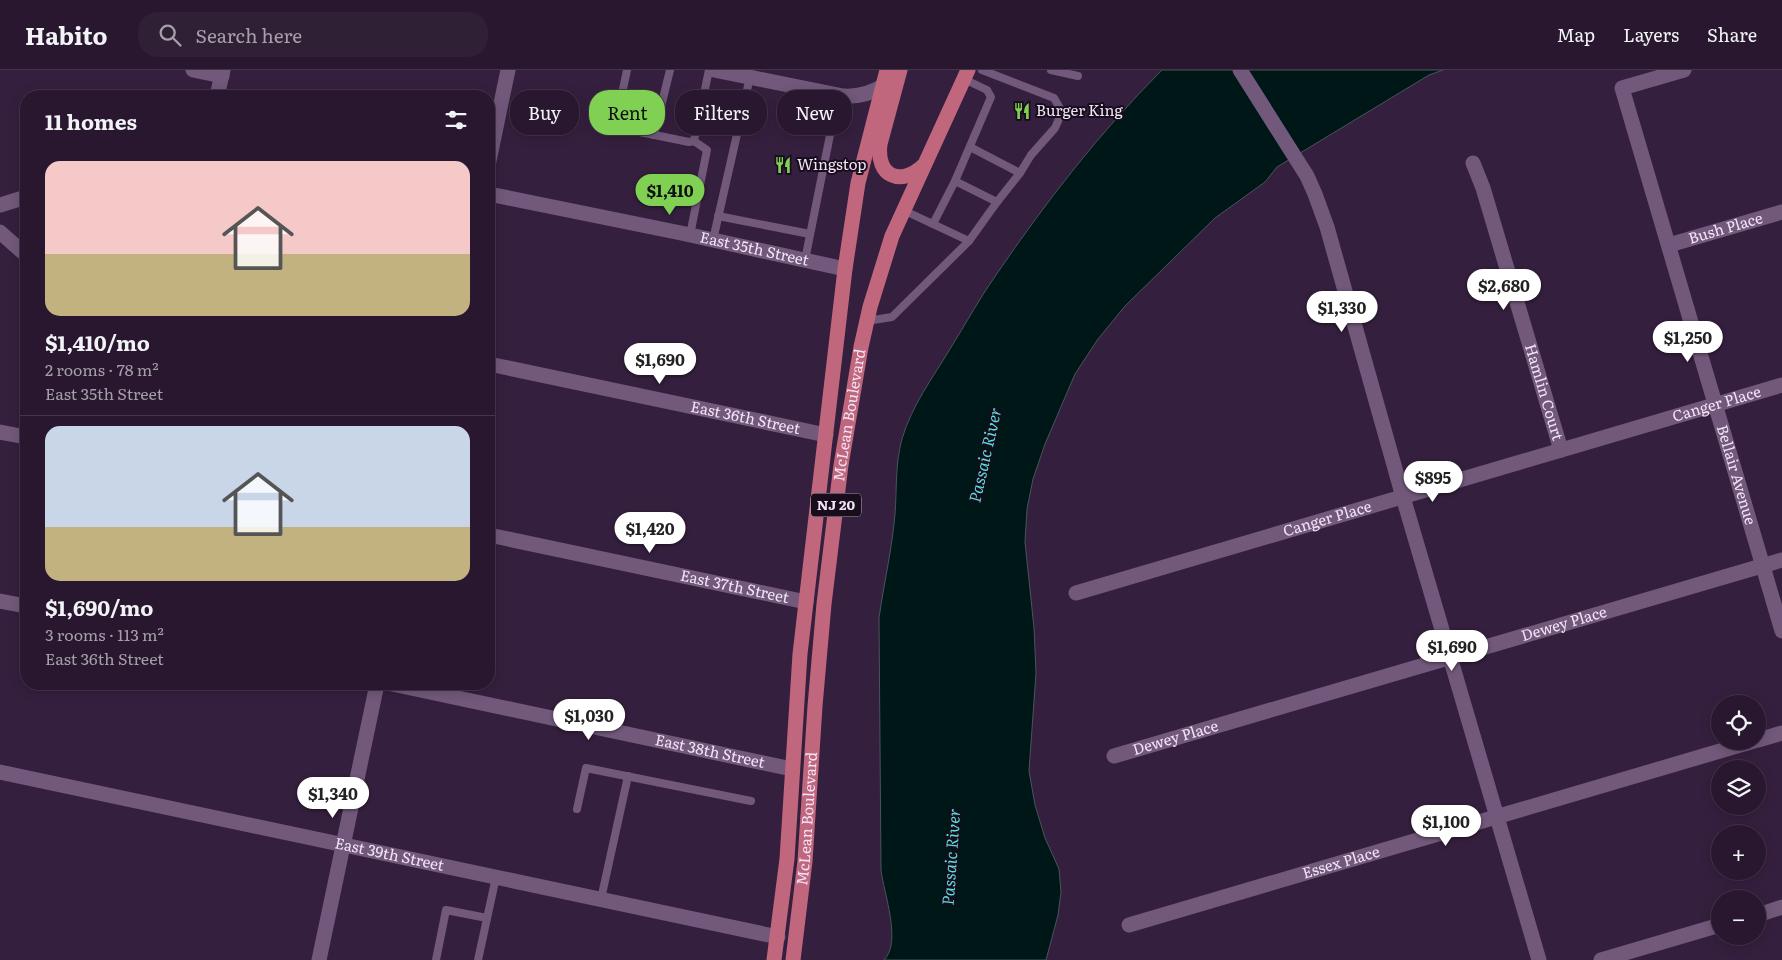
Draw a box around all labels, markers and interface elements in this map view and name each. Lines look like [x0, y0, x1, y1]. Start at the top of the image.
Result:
search box [138, 12, 488, 57]
text: Habito [25, 17, 108, 52]
icon: search [156, 21, 184, 49]
text: Search here [196, 21, 302, 49]
text: Map [1557, 21, 1595, 48]
text: Layers [1623, 21, 1679, 48]
text: Share [1707, 21, 1757, 48]
chip: Buy [510, 90, 579, 135]
chip: Rent [589, 90, 665, 135]
chip: Filters [675, 90, 767, 135]
chip: New [777, 90, 852, 135]
place label: Burger King [1036, 98, 1124, 121]
restaurant icon: Burger King [1012, 101, 1032, 121]
text: 11 homes [45, 105, 137, 136]
icon: filters [442, 106, 470, 134]
place label: Wingstop [797, 152, 867, 175]
restaurant icon: Wingstop [773, 155, 793, 175]
pin: $1,410 [629, 174, 711, 216]
text: $1,410 [646, 178, 694, 202]
icon: home [213, 193, 303, 283]
street label: Bush Place [1685, 205, 1765, 249]
street label: East 35th Street [698, 225, 811, 271]
pin: $2,680 [1463, 268, 1545, 311]
text: $2,680 [1478, 273, 1530, 297]
pin: $1,330 [1301, 290, 1383, 333]
text: $1,330 [1318, 295, 1366, 319]
pin: $1,250 [1647, 320, 1729, 363]
text: $1,250 [1664, 325, 1712, 349]
text: $1,410/mo [45, 326, 150, 357]
street label: Hamlin Court [1520, 341, 1571, 443]
pin: $1,690 [619, 342, 701, 385]
text: $1,690 [635, 347, 685, 371]
street label: McLean Boulevard [826, 347, 870, 482]
text: 2 rooms · 78 m² [45, 357, 159, 381]
street label: Canger Place [1669, 379, 1764, 427]
text: East 35th Street [45, 381, 163, 405]
street label: East 36th Street [689, 394, 803, 439]
water label: Passaic River [961, 405, 1007, 505]
street label: Bellair Avenue [1712, 422, 1763, 528]
icon: home [213, 459, 303, 549]
pin: $895 [1403, 460, 1463, 503]
text: $895 [1415, 465, 1451, 489]
road number: NJ 20 [811, 494, 861, 516]
street label: Canger Place [1280, 494, 1374, 541]
pin: $1,420 [609, 512, 691, 554]
text: $1,420 [626, 516, 674, 540]
street label: East 37th Street [678, 563, 791, 608]
text: $1,690/mo [45, 591, 153, 622]
street label: Dewey Place [1518, 599, 1609, 646]
text: 3 rooms · 113 m² [45, 622, 164, 646]
pin: $1,690 [1411, 630, 1493, 672]
text: $1,690 [1427, 634, 1477, 658]
text: East 36th Street [45, 646, 164, 670]
map controls [1711, 695, 1766, 945]
button: locate [1711, 695, 1766, 750]
pin: $1,030 [548, 698, 630, 741]
text: $1,030 [564, 703, 614, 727]
street label: Dewey Place [1129, 713, 1221, 760]
street label: East 38th Street [653, 727, 767, 773]
street label: McLean Boulevard [789, 751, 822, 887]
button: layers [1711, 760, 1766, 815]
pin: $1,340 [292, 776, 374, 819]
text: $1,340 [308, 781, 358, 805]
pin: $1,100 [1405, 804, 1487, 847]
water label: Passaic River [935, 808, 965, 906]
text: $1,100 [1422, 809, 1470, 833]
button: + [1711, 825, 1766, 880]
street label: East 39th Street [333, 830, 446, 876]
street label: Essex Place [1299, 839, 1382, 883]
button: − [1711, 890, 1766, 945]

